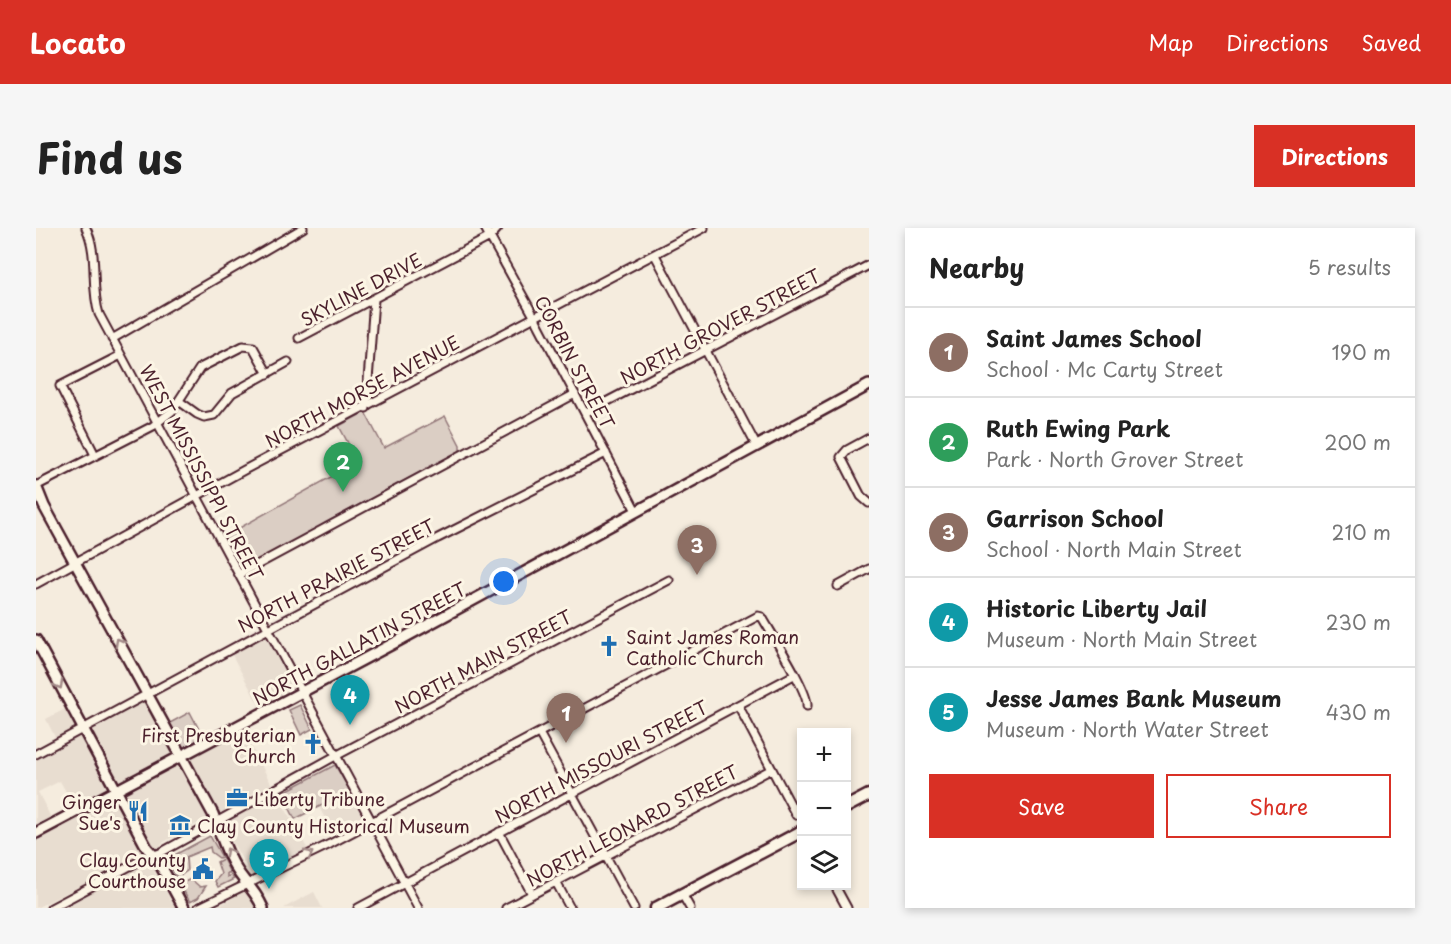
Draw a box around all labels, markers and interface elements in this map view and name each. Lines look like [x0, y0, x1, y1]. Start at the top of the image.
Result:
text: Locato [30, 21, 126, 64]
text: Map [1148, 26, 1193, 58]
text: Directions [1226, 26, 1328, 58]
text: Saved [1361, 26, 1421, 58]
text: Find us [36, 125, 183, 188]
button: Directions [1254, 125, 1415, 187]
street label: SKYLINE DRIVE [296, 246, 426, 332]
text: Nearby [929, 248, 1024, 287]
text: 5 results [1308, 252, 1391, 282]
street label: NORTH GROVER STREET [615, 261, 826, 390]
street label: CORBIN STREET [528, 290, 622, 434]
text: Saint James School [986, 321, 1202, 354]
street label: NORTH MORSE AVENUE [260, 328, 464, 454]
text: 1 [944, 337, 953, 367]
text: 190 m [1332, 337, 1391, 367]
text: School · Mc Carty Street [986, 354, 1223, 384]
street label: WEST MISSISSIPPI STREET [134, 359, 271, 585]
text: Ruth Ewing Park [986, 411, 1170, 444]
text: 2 [941, 427, 956, 457]
text: 200 m [1324, 427, 1391, 457]
pin: 2 [324, 442, 362, 492]
text: Park · North Grover Street [986, 444, 1243, 474]
text: Garrison School [986, 501, 1164, 534]
street label: NORTH PRAIRIE STREET [233, 511, 440, 638]
text: 3 [942, 517, 955, 547]
text: 210 m [1332, 517, 1391, 547]
pin: 3 [678, 526, 716, 575]
text: School · North Main Street [986, 534, 1242, 564]
your location [489, 567, 518, 596]
street label: NORTH GALLATIN STREET [247, 575, 471, 711]
text: Historic Liberty Jail [986, 591, 1207, 624]
street label: NORTH MAIN STREET [389, 602, 577, 719]
text: 4 [942, 607, 955, 637]
text: 230 m [1326, 607, 1391, 637]
place label: Saint James Roman Catholic Church [626, 623, 799, 671]
text: Museum · North Main Street [986, 624, 1257, 654]
church icon: Saint James Roman Catholic Church [597, 634, 621, 658]
one-way arrow [115, 638, 126, 648]
pin: 4 [330, 676, 370, 725]
one-way arrow [52, 678, 64, 689]
text: Jesse James Bank Museum [986, 681, 1281, 714]
street label: NORTH MISSOURI STREET [490, 693, 713, 829]
pin: 1 [546, 694, 586, 743]
text: 5 [942, 697, 955, 727]
text: 430 m [1326, 697, 1391, 727]
text: Museum · North Water Street [986, 714, 1269, 744]
place label: First Presbyterian Church [141, 721, 296, 769]
map controls [797, 728, 851, 890]
button: + [797, 728, 851, 782]
church icon: First Presbyterian Church [301, 732, 325, 756]
street label: NORTH LEONARD STREET [521, 757, 743, 892]
button: Save [929, 774, 1154, 838]
button: Share [1166, 774, 1391, 838]
button: − [797, 782, 851, 836]
place label: Liberty Tribune [254, 785, 385, 812]
office icon: Liberty Tribune [225, 786, 249, 810]
place label: Ginger Sue's [62, 788, 122, 836]
restaurant icon: Ginger Sue's [126, 799, 150, 823]
place label: Clay County Historical Museum [197, 812, 470, 839]
museum icon: Clay County Historical Museum [168, 813, 192, 837]
button: layers [797, 836, 851, 890]
pin: 5 [250, 840, 288, 889]
place label: Clay County Courthouse [79, 846, 186, 894]
one-way arrow [225, 848, 236, 859]
one-way arrow [303, 850, 314, 862]
public building icon: Clay County Courthouse [191, 857, 215, 881]

